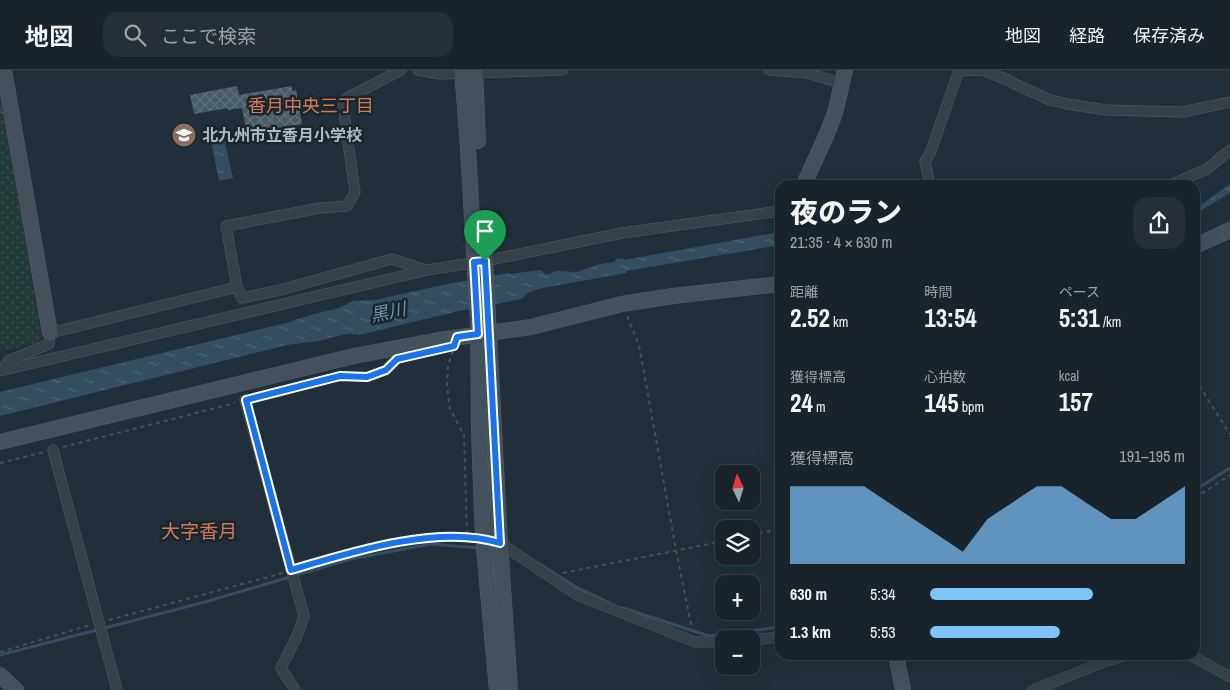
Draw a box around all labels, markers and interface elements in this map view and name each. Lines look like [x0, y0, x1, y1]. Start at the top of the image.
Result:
search box [103, 12, 453, 57]
text: 地図 [25, 20, 73, 52]
icon: search [121, 21, 149, 49]
text: ここで検索 [161, 23, 256, 49]
text: 地図 [1005, 23, 1041, 48]
text: 経路 [1069, 23, 1105, 48]
text: 保存済み [1133, 23, 1205, 48]
district label: 香月中央三丁目 [248, 93, 374, 118]
school or university icon: 北九州市立香月小学校 [171, 122, 197, 148]
place label: 北九州市立香月小学校 [202, 124, 362, 146]
text: 夜のラン [790, 193, 902, 231]
button: share [1133, 197, 1185, 249]
pin [464, 210, 506, 261]
icon: arrive [471, 217, 499, 245]
text: 21:35 · 4 × 630 m [790, 231, 893, 253]
text: 距離 [790, 283, 818, 301]
text: 時間 [924, 283, 952, 301]
text: ペース [1059, 283, 1100, 301]
water label: 黒川 [368, 296, 410, 328]
text: 2.52 [790, 301, 830, 335]
text: 13:54 [924, 301, 977, 335]
text: 5:31 [1059, 301, 1100, 335]
text: km [830, 313, 848, 331]
text: /km [1100, 313, 1121, 331]
text: kcal [1059, 367, 1079, 385]
text: 獲得標高 [790, 368, 846, 386]
text: 心拍数 [924, 368, 966, 386]
text: 157 [1059, 385, 1093, 419]
text: 24 [790, 386, 813, 420]
text: 145 [924, 386, 959, 420]
text: m [813, 398, 826, 416]
text: bpm [959, 398, 984, 416]
text: 191–195 m [1119, 445, 1185, 467]
text: 獲得標高 [790, 447, 854, 469]
north arrow [715, 465, 760, 510]
map controls [715, 465, 760, 675]
district label: 大字香月 [161, 518, 237, 544]
button: layers [715, 520, 760, 565]
button: + [715, 575, 760, 620]
text: 630 m [790, 583, 827, 605]
text: 5:34 [870, 583, 896, 605]
text: 1.3 km [790, 621, 831, 643]
text: 5:53 [870, 621, 896, 643]
button: − [715, 630, 760, 675]

